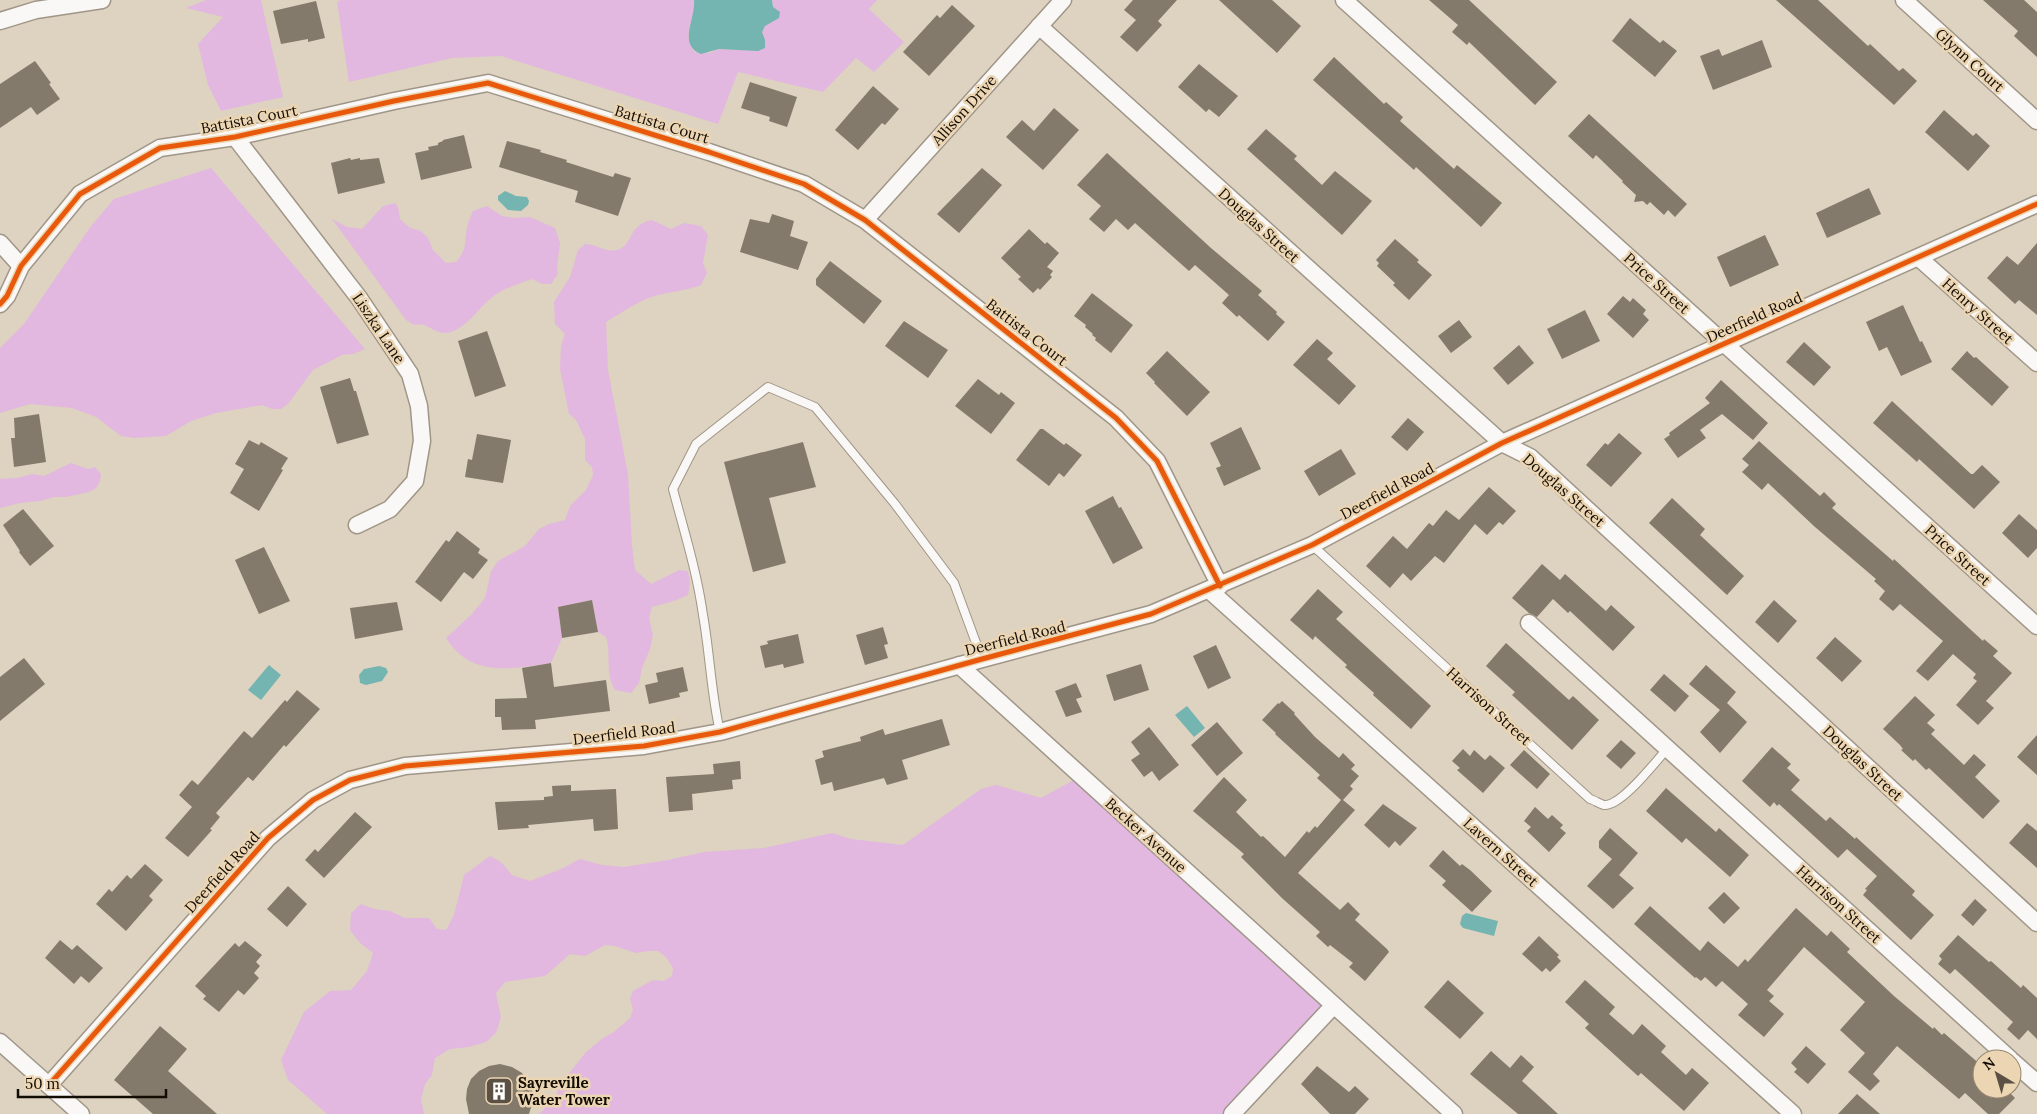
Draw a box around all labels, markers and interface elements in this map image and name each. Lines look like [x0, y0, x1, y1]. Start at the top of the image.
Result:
street label: Glynn Court [1932, 24, 2008, 96]
street label: Allison Drive [927, 71, 1001, 150]
street label: Battista Court [199, 100, 299, 138]
street label: Battista Court [612, 101, 712, 147]
street label: Douglas Street [1214, 184, 1304, 267]
street label: Price Street [1620, 248, 1694, 318]
street label: Henry Street [1938, 274, 2018, 348]
street label: Deerfield Road [1703, 287, 1805, 347]
street label: Liszka Lane [348, 289, 410, 367]
street label: Battista Court [983, 294, 1072, 370]
street label: Douglas Street [1519, 449, 1609, 531]
street label: Deerfield Road [1337, 458, 1437, 524]
street label: Price Street [1921, 520, 1995, 590]
street label: Deerfield Road [963, 616, 1067, 660]
street label: Harrison Street [1443, 663, 1536, 749]
street label: Deerfield Road [572, 717, 676, 749]
street label: Douglas Street [1819, 721, 1907, 805]
street label: Becker Avenue [1101, 794, 1191, 876]
street label: Lavern Street [1460, 813, 1543, 891]
street label: Deerfield Road [180, 827, 264, 917]
street label: Harrison Street [1793, 861, 1886, 947]
north arrow [1972, 1049, 2022, 1099]
text: N [1979, 1053, 1999, 1074]
scale bar [18, 1066, 165, 1098]
place label: Sayreville Water Tower [518, 1073, 611, 1109]
text: 50 m [25, 1074, 60, 1093]
building icon: Sayreville Water Tower [484, 1076, 514, 1106]

